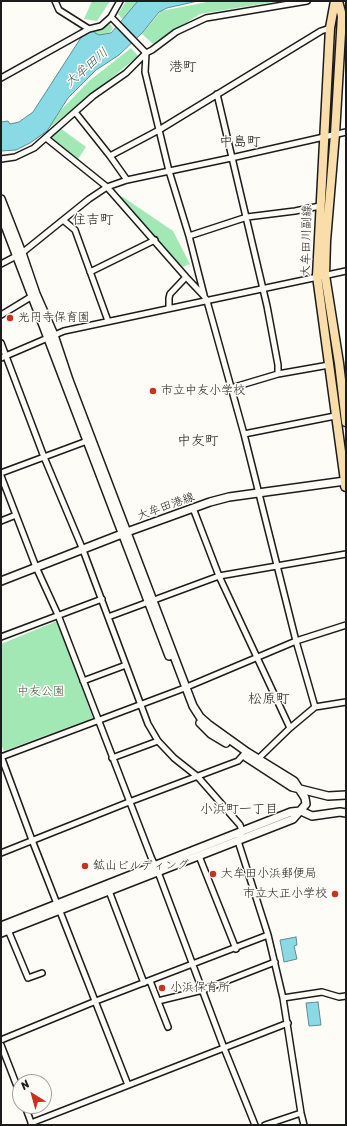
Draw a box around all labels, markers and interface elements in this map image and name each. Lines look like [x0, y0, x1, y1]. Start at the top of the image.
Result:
water label: 大牟田川 [62, 45, 112, 91]
district label: 港町 [169, 59, 197, 75]
district label: 中島町 [219, 134, 261, 150]
street label: 大牟田川副線 [299, 205, 315, 277]
district label: 住吉町 [72, 212, 114, 228]
place label: 光円寺保育園 [18, 311, 90, 325]
marker: 光円寺保育園 [5, 313, 15, 323]
place label: 市立中友小学校 [161, 384, 245, 398]
marker: 市立中友小学校 [148, 386, 158, 396]
district label: 中友町 [177, 433, 219, 449]
street label: 大牟田港線 [135, 490, 197, 524]
park label: 中友公園 [17, 685, 65, 699]
district label: 松原町 [248, 691, 290, 707]
district label: 小浜町一丁目 [200, 802, 278, 818]
place label: 鉱山ビルディング [93, 859, 189, 873]
marker: 鉱山ビルディング [80, 861, 90, 871]
place label: 大牟田小浜郵便局 [221, 867, 317, 881]
marker: 大牟田小浜郵便局 [208, 869, 218, 879]
place label: 市立大正小学校 [243, 887, 327, 901]
marker: 市立大正小学校 [330, 889, 340, 899]
place label: 小浜保育所 [170, 981, 230, 995]
marker: 小浜保育所 [157, 983, 167, 993]
north arrow [12, 1074, 52, 1114]
text: N [16, 1075, 34, 1095]

